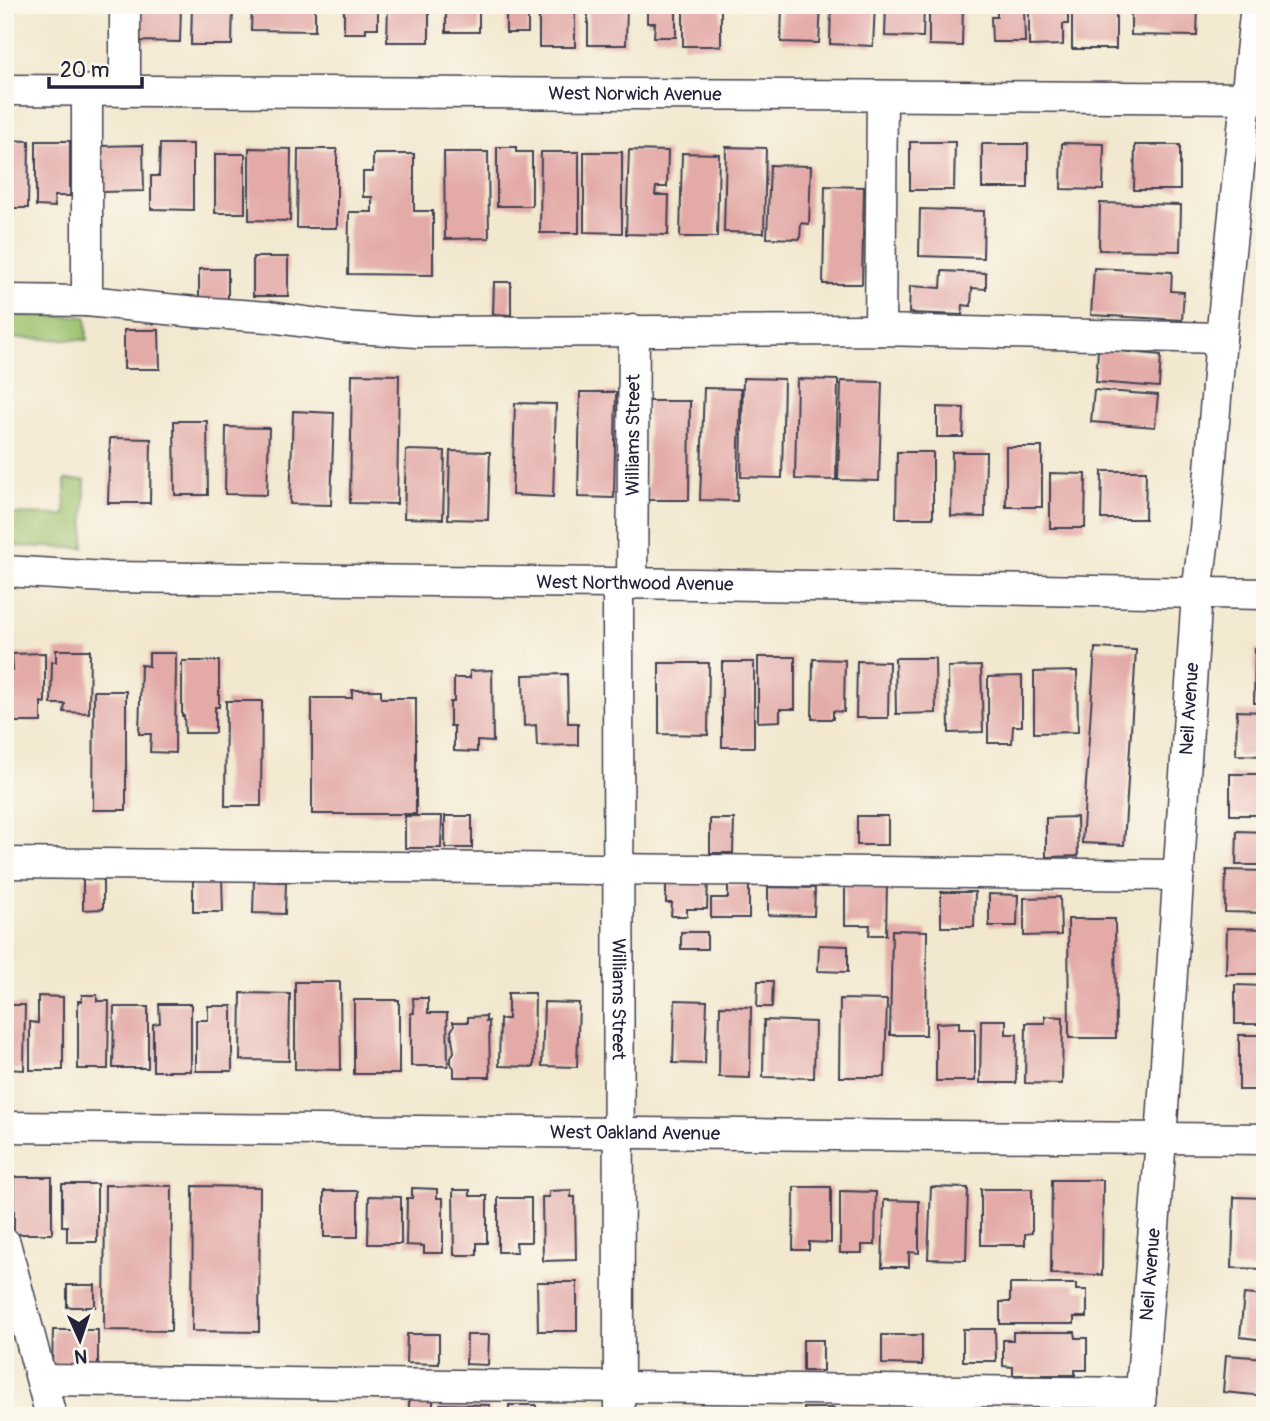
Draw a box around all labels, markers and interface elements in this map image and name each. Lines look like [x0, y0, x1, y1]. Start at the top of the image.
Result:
scale bar [49, 46, 142, 90]
text: 20 m [60, 57, 109, 84]
street label: West Norwich Avenue [548, 81, 722, 107]
street label: Williams Street [621, 374, 646, 496]
street label: West Northwood Avenue [536, 570, 734, 597]
street label: Neil Avenue [1174, 661, 1204, 756]
street label: Williams Street [606, 938, 631, 1060]
street label: West Oakland Avenue [550, 1120, 721, 1146]
street label: Neil Avenue [1135, 1227, 1166, 1322]
north arrow [46, 1306, 116, 1376]
text: N [74, 1344, 88, 1368]

